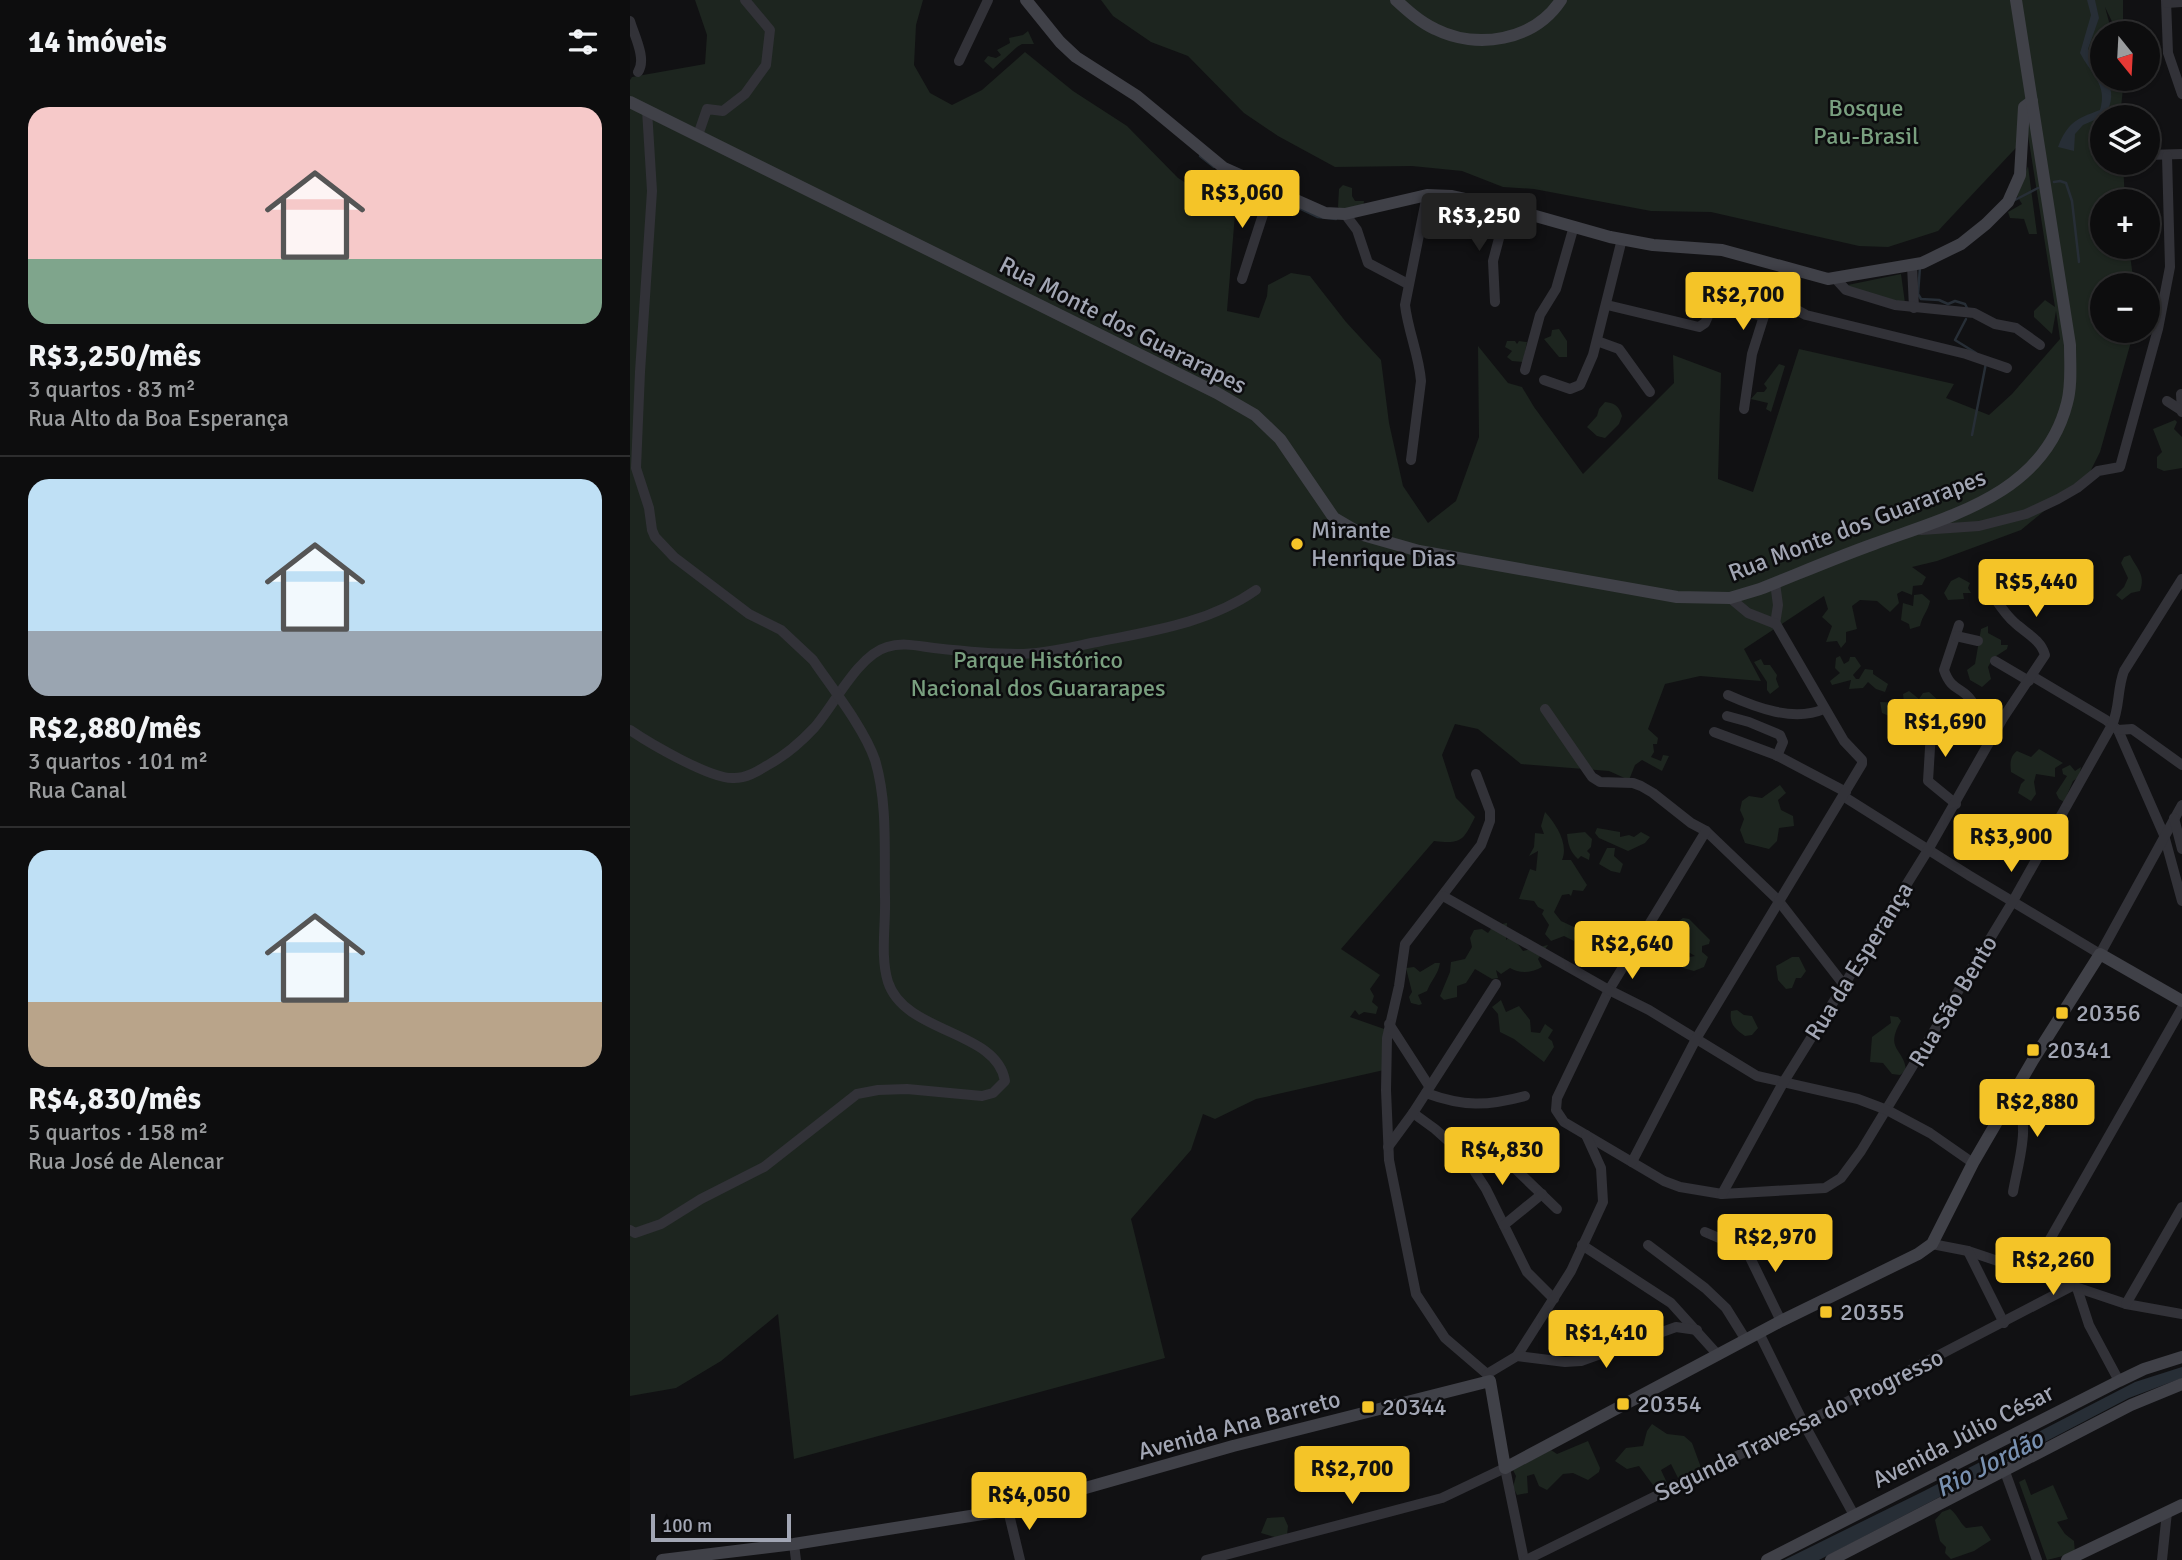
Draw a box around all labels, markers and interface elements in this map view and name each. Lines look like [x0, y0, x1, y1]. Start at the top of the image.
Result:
north arrow [2090, 21, 2160, 91]
map controls [2090, 21, 2160, 343]
icon: filters [564, 23, 602, 61]
text: 14 imóveis [28, 24, 167, 61]
park label: Bosque Pau-Brasil [1813, 93, 1919, 151]
button: layers [2090, 105, 2160, 175]
icon: home [252, 152, 378, 278]
pin: R$3,060 [1177, 170, 1307, 230]
text: R$3,060 [1200, 178, 1284, 207]
button: + [2090, 189, 2160, 259]
pin: R$3,250 [1414, 194, 1544, 253]
text: R$3,250 [1437, 201, 1521, 230]
street label: Rua Monte dos Guararapes [994, 250, 1252, 400]
pin: R$2,700 [1678, 272, 1808, 332]
button: − [2090, 273, 2160, 343]
text: R$2,700 [1701, 280, 1785, 309]
text: R$3,250/mês [28, 338, 201, 375]
text: 3 quartos · 83 m² [28, 375, 196, 404]
text: Rua Alto da Boa Esperança [28, 404, 289, 433]
street label: Rua Monte dos Guararapes [1724, 462, 1990, 588]
place label: Mirante Henrique Dias [1311, 515, 1456, 573]
icon: home [252, 524, 378, 650]
marker: Mirante Henrique Dias [1289, 536, 1305, 552]
pin: R$5,440 [1971, 560, 2101, 619]
text: R$5,440 [1994, 567, 2078, 596]
park label: Parque Histórico Nacional dos Guararapes [910, 645, 1166, 703]
pin: R$1,690 [1880, 700, 2010, 759]
text: R$1,690 [1903, 707, 1987, 736]
text: R$2,880/mês [28, 710, 201, 747]
text: 3 quartos · 101 m² [28, 747, 208, 776]
text: Rua Canal [28, 776, 127, 805]
pin: R$3,900 [1946, 814, 2076, 874]
text: R$3,900 [1969, 822, 2053, 851]
street label: Rua da Esperança [1798, 876, 1920, 1046]
icon: home [252, 895, 378, 1021]
pin: R$2,640 [1567, 922, 1697, 981]
text: R$2,640 [1590, 929, 1674, 958]
street label: Rua São Bento [1902, 930, 2004, 1072]
place label: 20356 [2076, 998, 2141, 1028]
marker: 20356 [2054, 1005, 2070, 1021]
place label: 20341 [2047, 1035, 2112, 1065]
marker: 20341 [2025, 1042, 2041, 1058]
pin: R$2,880 [1972, 1080, 2102, 1139]
text: R$4,830/mês [28, 1081, 201, 1118]
text: R$2,880 [1995, 1087, 2079, 1116]
text: 5 quartos · 158 m² [28, 1118, 208, 1147]
pin: R$4,830 [1437, 1128, 1567, 1187]
text: R$4,830 [1460, 1135, 1544, 1164]
text: Rua José de Alencar [28, 1147, 224, 1176]
pin: R$2,970 [1710, 1214, 1840, 1274]
text: R$2,970 [1733, 1222, 1817, 1251]
pin: R$2,260 [1988, 1238, 2118, 1297]
text: R$2,260 [2011, 1245, 2095, 1274]
place label: 20355 [1840, 1297, 1905, 1327]
marker: 20355 [1818, 1304, 1834, 1320]
pin: R$1,410 [1541, 1310, 1671, 1370]
text: R$1,410 [1564, 1318, 1648, 1347]
street label: Segunda Travessa do Progresso [1650, 1342, 1948, 1508]
street label: Avenida Júlio César [1867, 1377, 2059, 1495]
street label: Avenida Ana Barreto [1134, 1384, 1344, 1466]
place label: 20354 [1637, 1389, 1702, 1419]
place label: 20344 [1382, 1392, 1447, 1422]
marker: 20354 [1615, 1396, 1631, 1412]
marker: 20344 [1360, 1399, 1376, 1415]
water label: Rio Jordão [1930, 1422, 2050, 1505]
pin: R$2,700 [1287, 1446, 1417, 1506]
text: R$2,700 [1310, 1454, 1394, 1483]
pin: R$4,050 [964, 1472, 1094, 1532]
text: R$4,050 [987, 1480, 1071, 1509]
scale bar [651, 1511, 791, 1543]
text: 100 m [662, 1514, 712, 1538]

